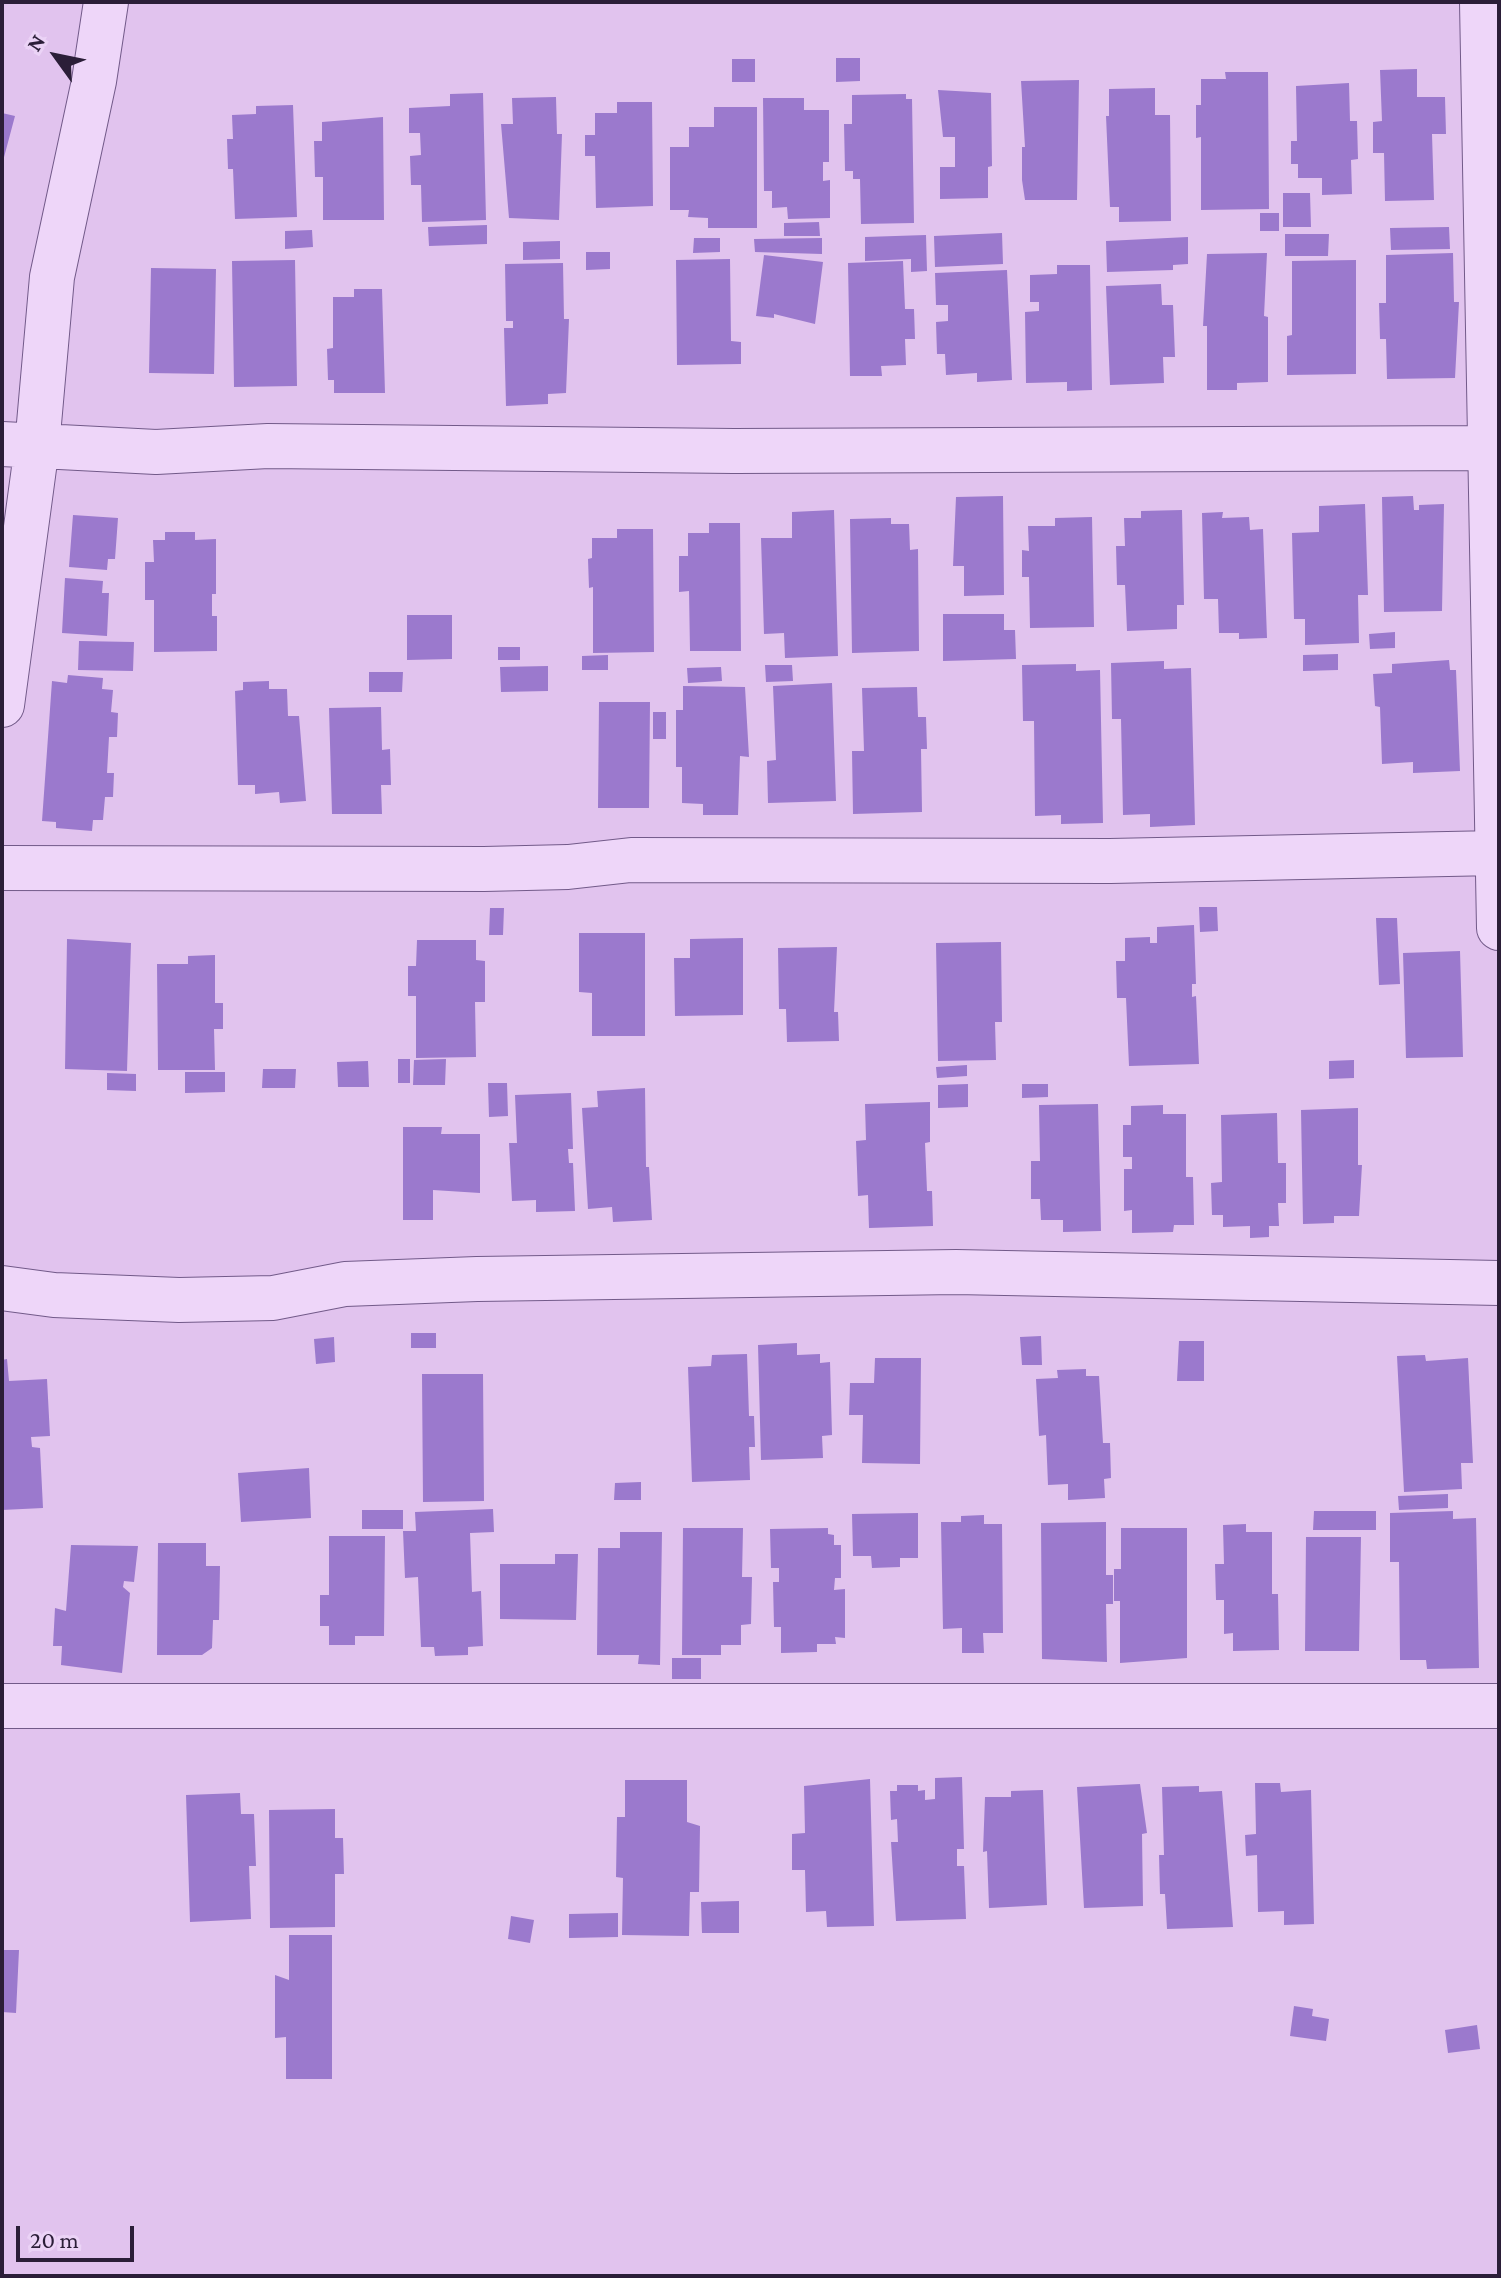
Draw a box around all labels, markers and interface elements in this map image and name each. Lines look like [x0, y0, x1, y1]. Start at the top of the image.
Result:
north arrow [16, 16, 96, 96]
text: N [21, 30, 50, 56]
scale bar [20, 2210, 138, 2260]
text: 20 m [30, 2226, 79, 2253]

